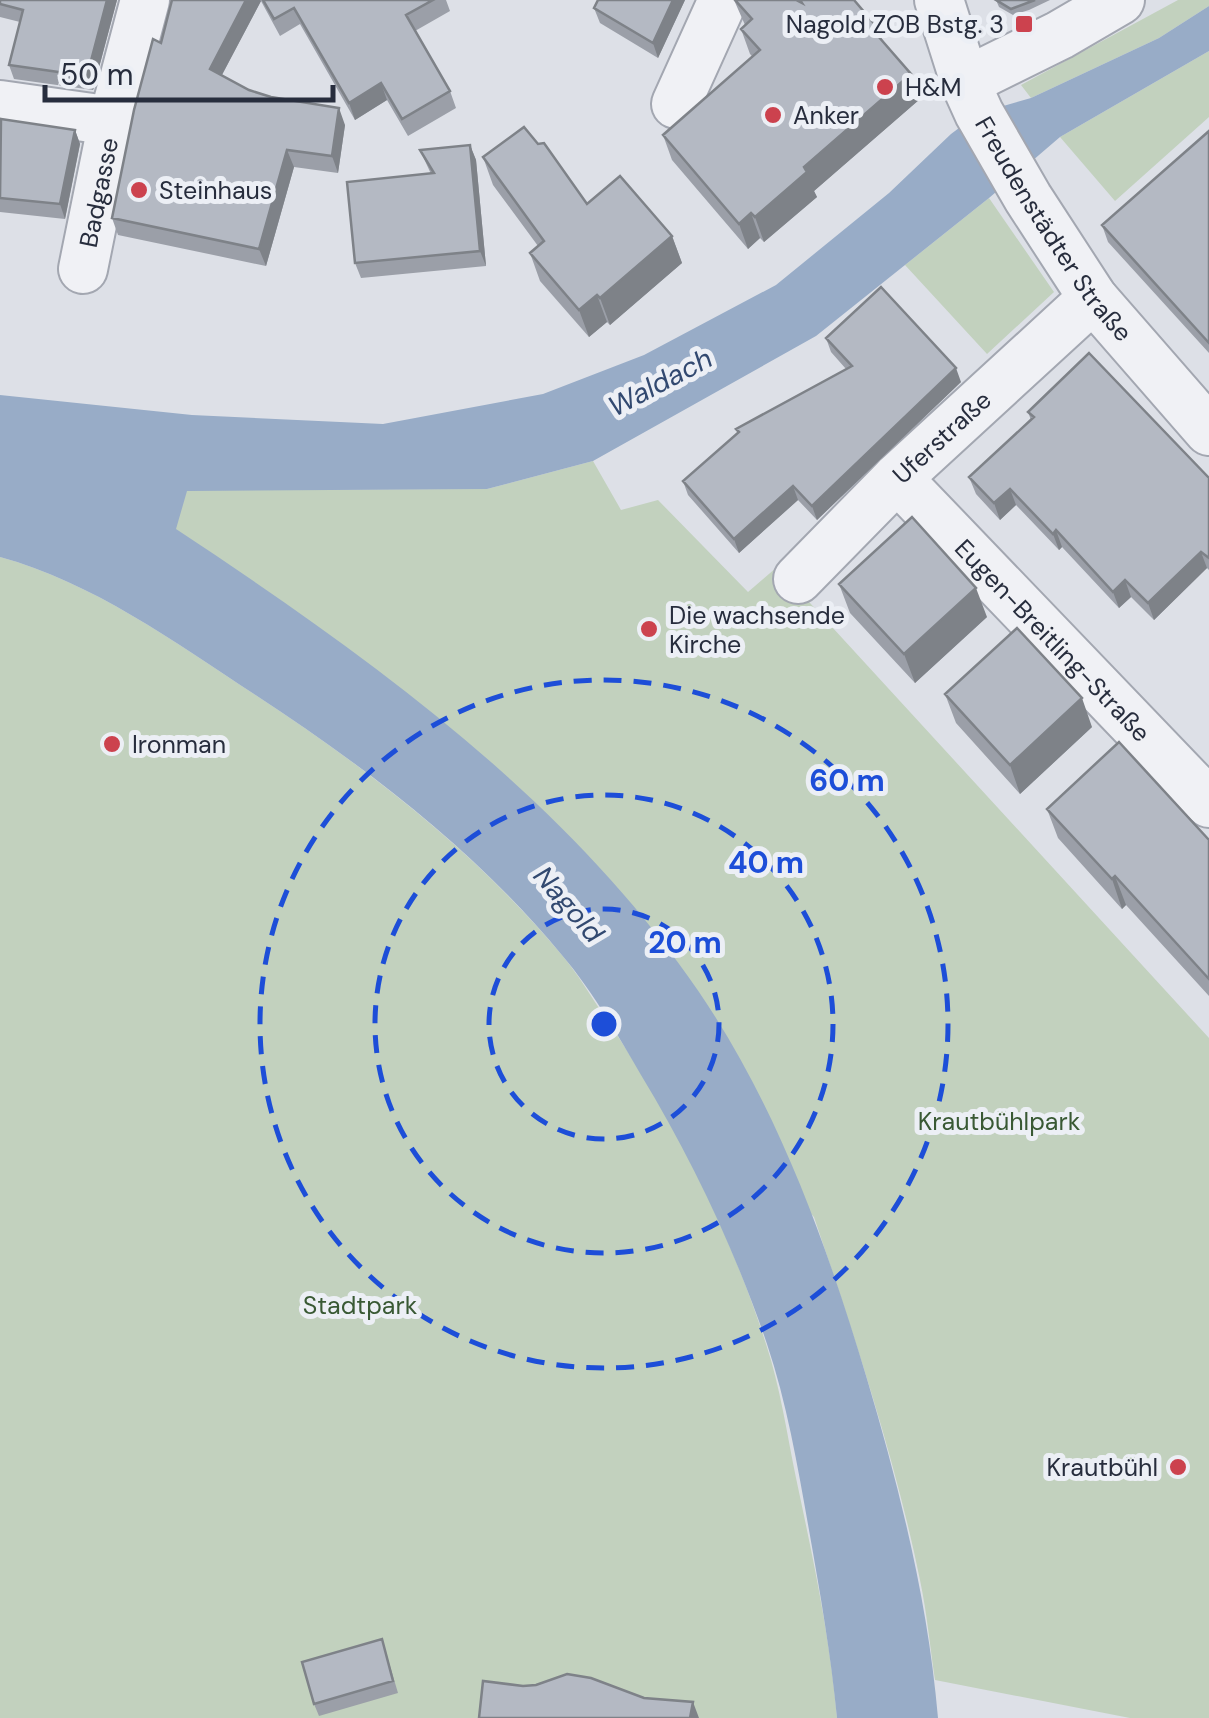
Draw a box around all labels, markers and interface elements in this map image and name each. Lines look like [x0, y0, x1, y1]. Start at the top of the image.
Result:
place label: Nagold ZOB Bstg. 3 [786, 8, 1004, 41]
marker: Nagold ZOB Bstg. 3 [1013, 13, 1035, 35]
scale bar [45, 40, 332, 102]
text: 50 m [60, 55, 134, 94]
place label: H&M [905, 71, 961, 104]
marker: H&M [874, 76, 896, 98]
place label: Anker [793, 99, 859, 132]
marker: Anker [762, 104, 784, 126]
street label: Freudenstädter Straße [967, 110, 1139, 349]
street label: Badgasse [72, 135, 126, 250]
place label: Steinhaus [159, 174, 272, 207]
marker: Steinhaus [128, 179, 150, 201]
water label: Waldach [602, 340, 719, 425]
street label: Uferstraße [886, 384, 998, 491]
street label: Eugen-Breitling-Straße [947, 532, 1157, 749]
place label: Die wachsende Kirche [669, 599, 845, 661]
marker: Die wachsende Kirche [638, 618, 660, 640]
place label: Ironman [132, 728, 226, 761]
marker: Ironman [101, 733, 123, 755]
text: 60 m [809, 761, 885, 800]
text: 40 m [728, 843, 804, 882]
water label: Nagold [525, 858, 613, 951]
text: 20 m [648, 923, 722, 962]
centre of rings [586, 1006, 622, 1042]
park label: Krautbühlpark [918, 1105, 1081, 1138]
park label: Stadtpark [303, 1289, 418, 1322]
place label: Krautbühl [1046, 1451, 1158, 1484]
marker: Krautbühl [1167, 1456, 1189, 1478]

